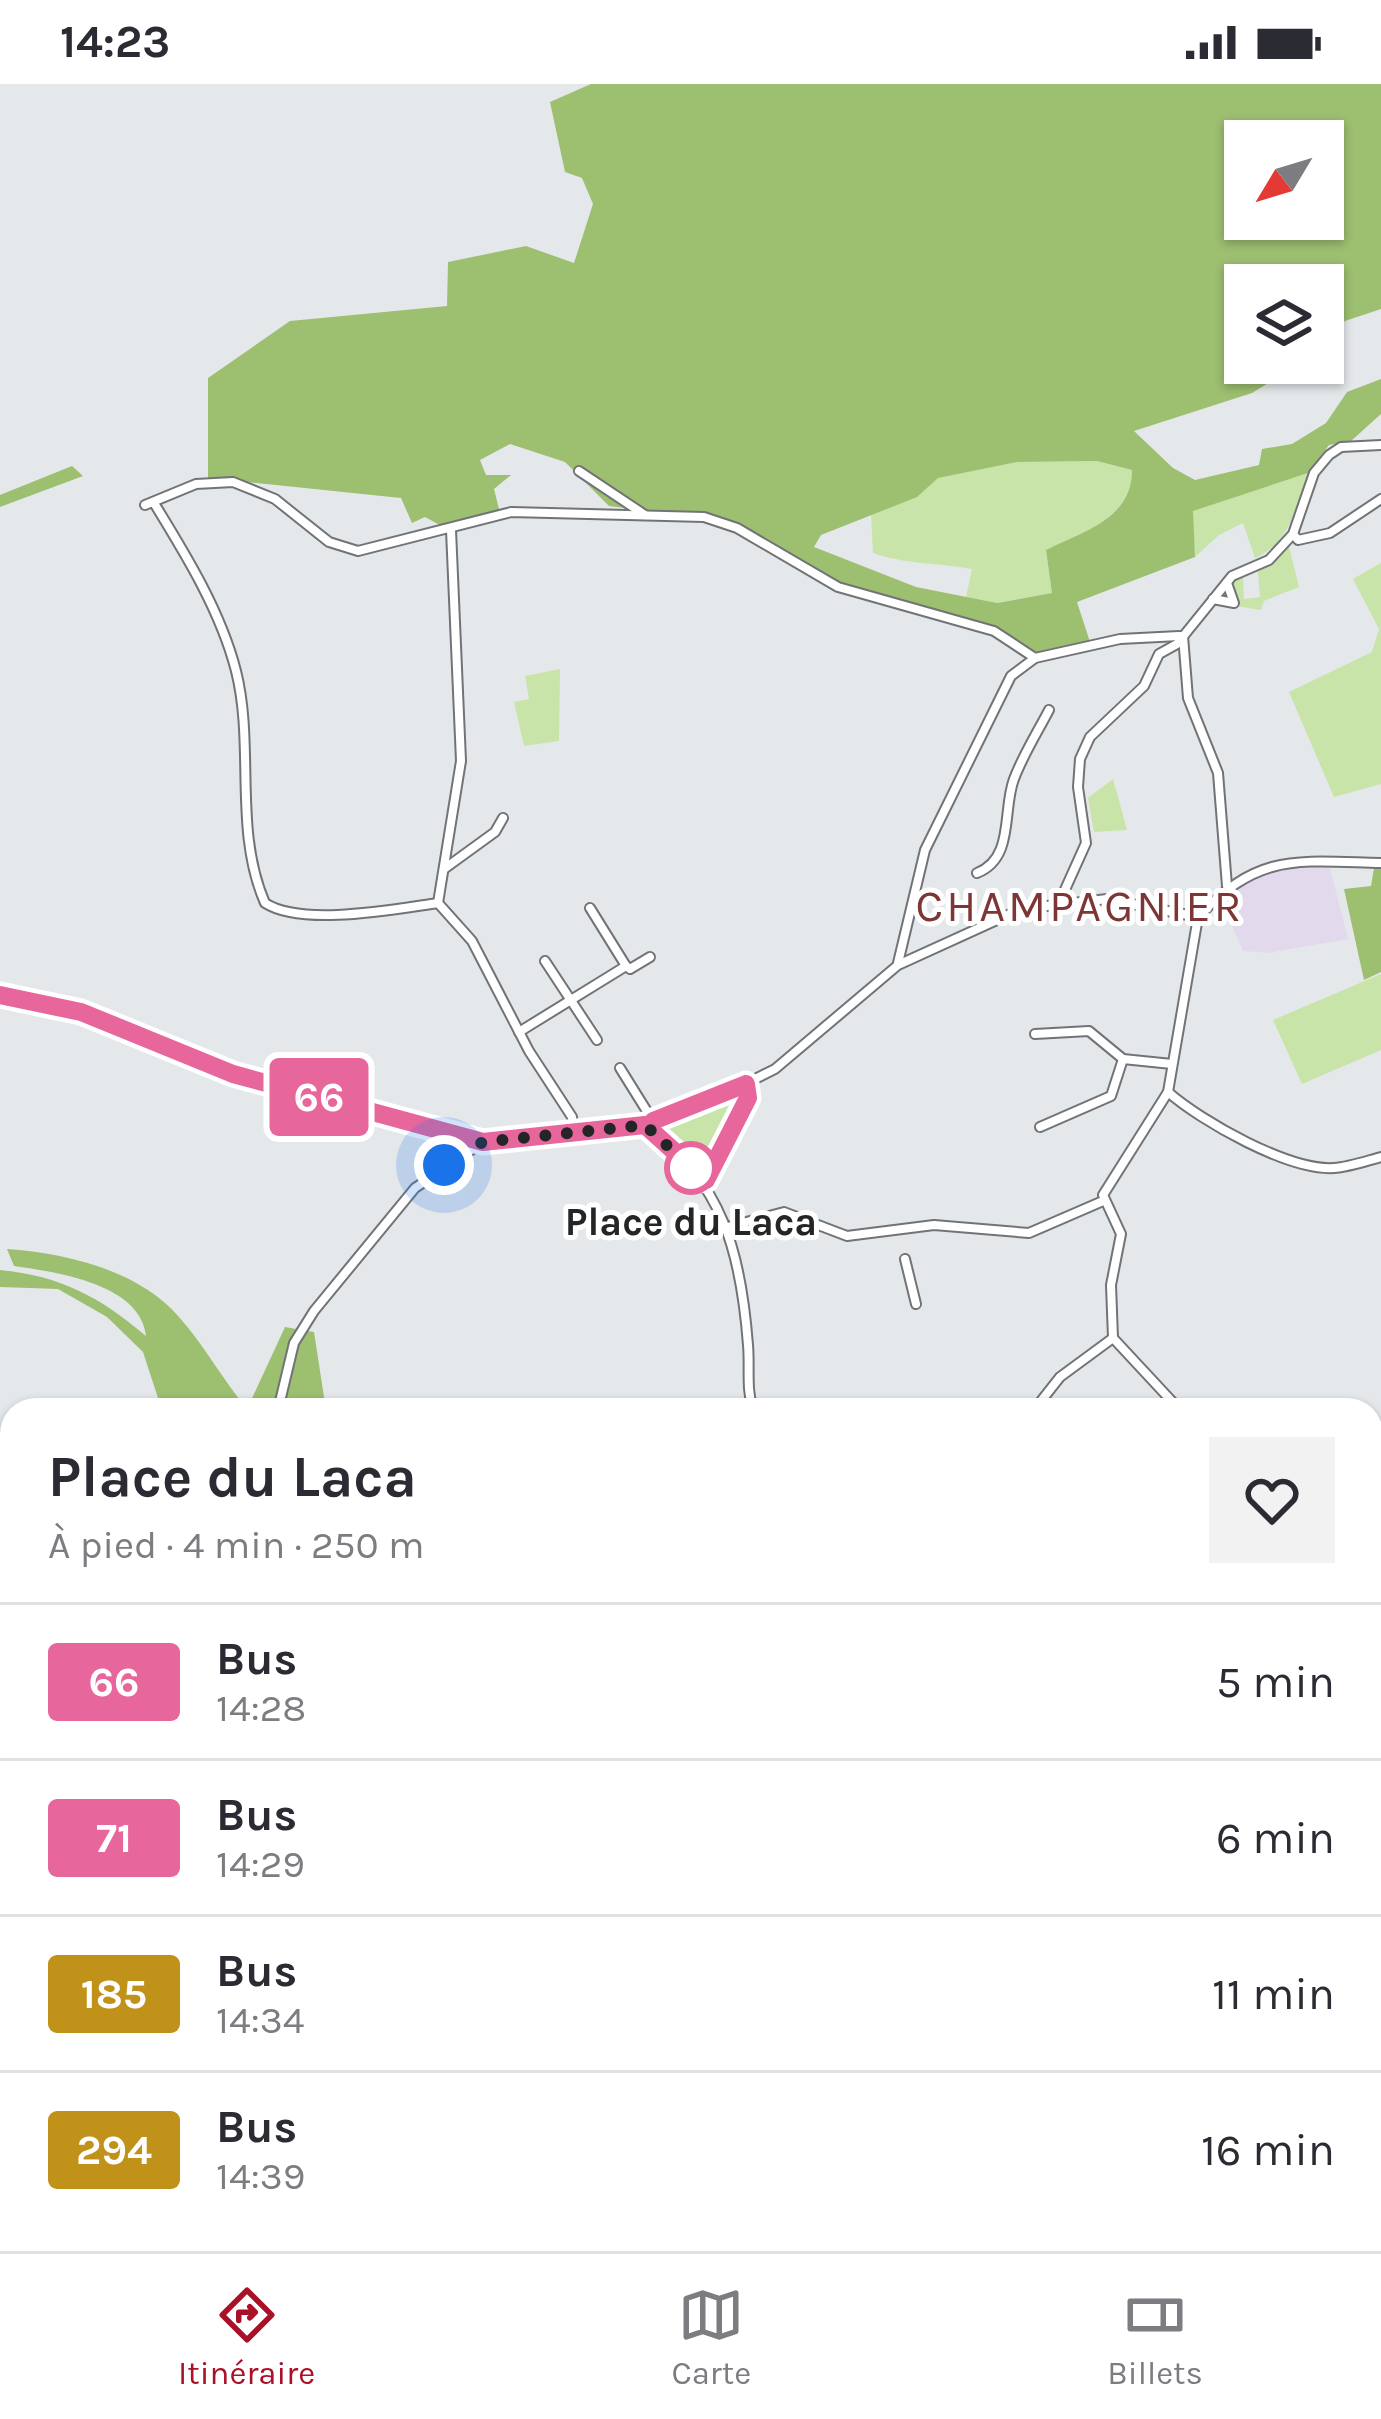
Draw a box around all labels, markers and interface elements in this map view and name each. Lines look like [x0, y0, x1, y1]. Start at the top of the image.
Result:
text: 14:23 [60, 16, 170, 68]
north arrow [1224, 120, 1344, 240]
map controls [1224, 120, 1344, 384]
button: layers [1224, 264, 1344, 384]
district label: CHAMPAGNIER [916, 880, 1244, 932]
line badge: 66 [265, 1058, 373, 1136]
text: 66 [294, 1072, 345, 1122]
your location [414, 1135, 474, 1195]
marker: Place du Laca [666, 1143, 716, 1193]
place label: Place du Laca [565, 1199, 817, 1245]
button: heart [1209, 1437, 1335, 1563]
text: Place du Laca [48, 1444, 417, 1510]
text: À pied · 4 min · 250 m [48, 1522, 424, 1568]
text: Bus [216, 1633, 297, 1685]
text: 5 min [1216, 1656, 1335, 1708]
text: 66 [89, 1657, 140, 1707]
text: 14:28 [216, 1685, 306, 1731]
text: Bus [216, 1789, 297, 1841]
text: 6 min [1216, 1812, 1335, 1864]
text: 71 [96, 1813, 132, 1863]
text: 14:29 [216, 1841, 305, 1887]
text: Bus [216, 1945, 297, 1997]
text: 11 min [1212, 1968, 1335, 2020]
text: 185 [81, 1969, 147, 2019]
text: 14:34 [216, 1997, 304, 2043]
text: Bus [216, 2101, 297, 2153]
text: 16 min [1201, 2124, 1335, 2176]
text: 294 [76, 2125, 152, 2175]
text: 14:39 [216, 2153, 305, 2199]
tab: Itinéraire [178, 2282, 315, 2392]
tab: Carte [671, 2282, 751, 2392]
tab: Billets [1107, 2282, 1203, 2392]

